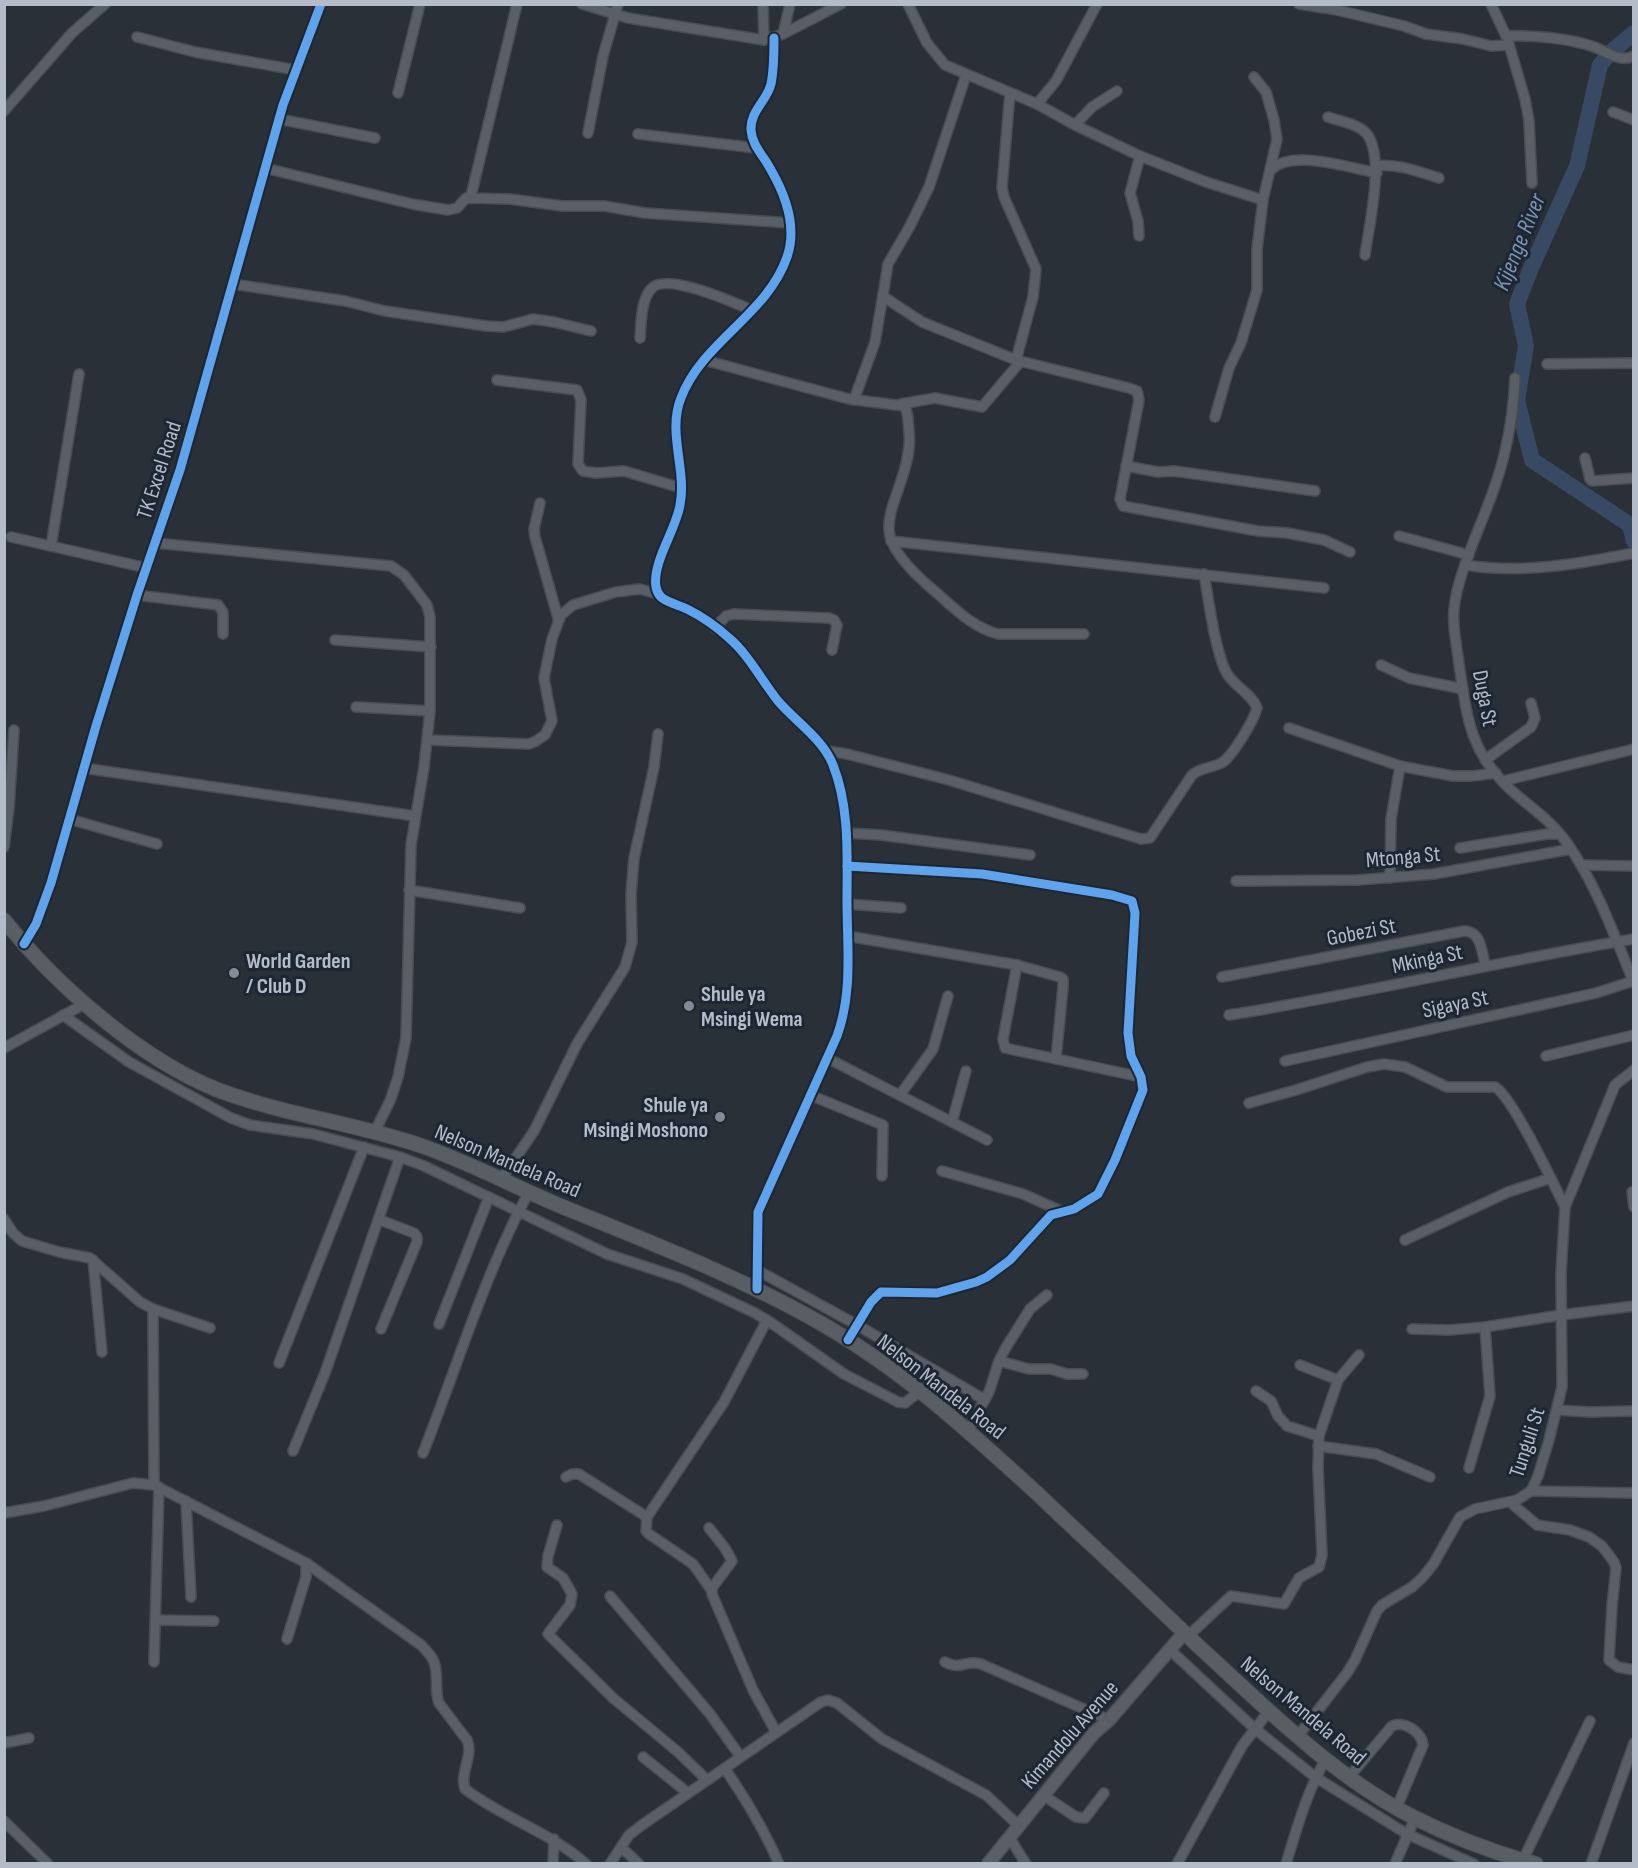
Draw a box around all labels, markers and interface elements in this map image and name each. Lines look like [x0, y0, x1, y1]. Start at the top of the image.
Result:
water label: Kijenge River [1487, 188, 1552, 295]
street label: TK Excel Road [131, 418, 188, 523]
street label: Duga St [1466, 668, 1503, 729]
street label: Mtonga St [1365, 841, 1442, 874]
street label: Gobezi St [1324, 913, 1398, 952]
street label: Mkinga St [1389, 939, 1465, 980]
place label: World Garden / Club D [246, 948, 351, 1000]
marker: World Garden / Club D [227, 966, 241, 980]
place label: Shule ya Msingi Wema [701, 981, 803, 1033]
street label: Sigaya St [1420, 984, 1491, 1025]
marker: Shule ya Msingi Wema [682, 999, 696, 1013]
place label: Shule ya Msingi Moshono [584, 1092, 708, 1144]
marker: Shule ya Msingi Moshono [713, 1110, 727, 1124]
street label: Nelson Mandela Road [430, 1119, 584, 1204]
street label: Nelson Mandela Road [871, 1329, 1011, 1446]
street label: Tunguli St [1503, 1404, 1552, 1481]
street label: Nelson Mandela Road [1235, 1651, 1371, 1772]
street label: Kimandolu Avenue [1016, 1675, 1125, 1795]

